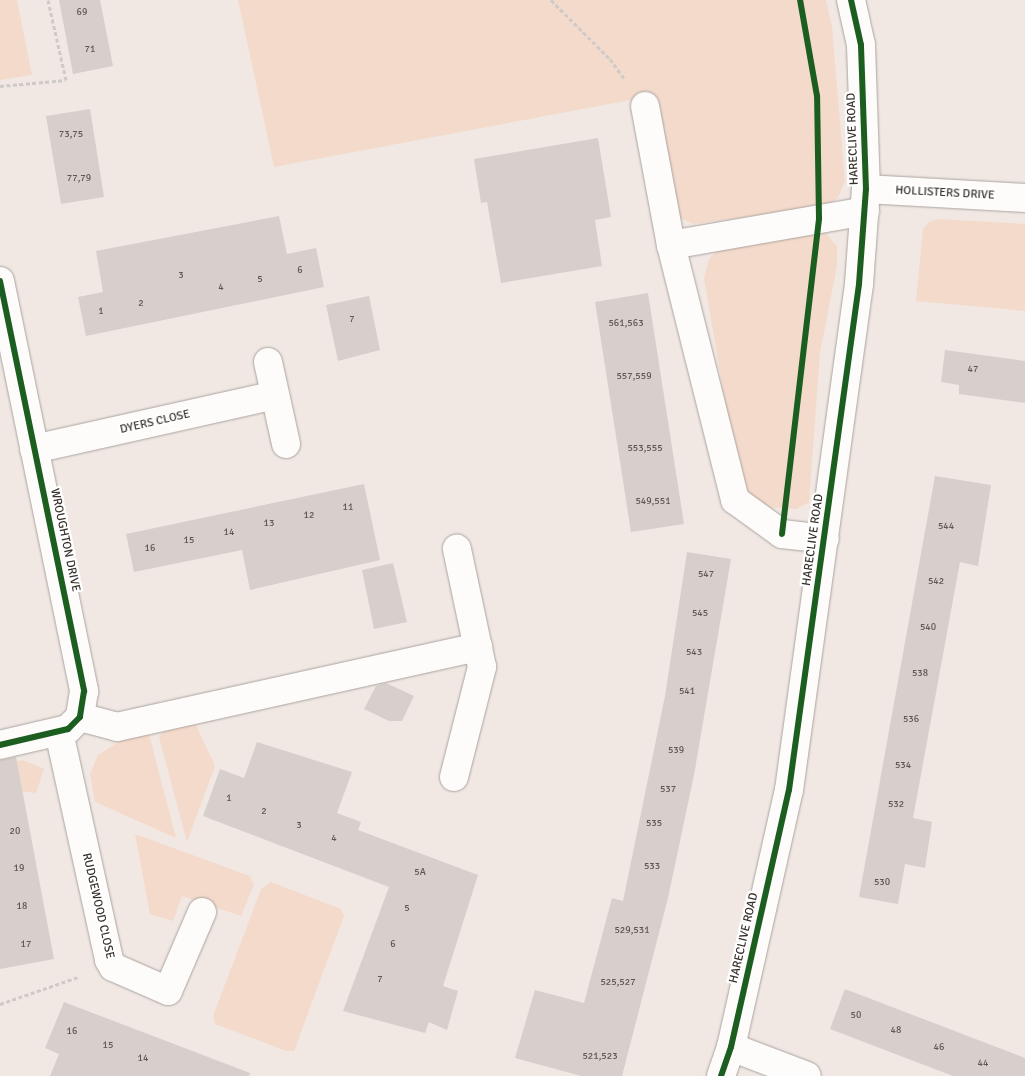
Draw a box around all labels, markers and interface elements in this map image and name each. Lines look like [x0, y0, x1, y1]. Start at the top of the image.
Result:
house number: 69 [77, 7, 87, 19]
house number: 71 [85, 44, 95, 56]
street label: HARECLIVE ROAD [844, 93, 862, 185]
house number: 73,75 [59, 129, 83, 141]
house number: 77,79 [67, 173, 91, 185]
street label: HOLLISTERS DRIVE [895, 183, 995, 203]
house number: 6 [297, 265, 303, 277]
house number: 3 [178, 270, 184, 282]
house number: 5 [257, 274, 263, 286]
house number: 4 [218, 282, 224, 294]
house number: 2 [138, 298, 144, 310]
house number: 1 [98, 306, 104, 318]
house number: 7 [349, 314, 355, 326]
house number: 561,563 [608, 318, 644, 330]
house number: 47 [968, 364, 978, 376]
house number: 557,559 [616, 371, 652, 383]
street label: DYERS CLOSE [119, 407, 191, 437]
house number: 553,555 [627, 443, 663, 455]
street label: WROUGHTON DRIVE [47, 487, 83, 593]
street label: HARECLIVE ROAD [799, 493, 827, 587]
house number: 549,551 [635, 496, 671, 508]
house number: 11 [343, 502, 353, 514]
house number: 12 [304, 510, 314, 522]
house number: 13 [264, 518, 274, 530]
house number: 544 [938, 521, 954, 533]
house number: 14 [224, 527, 234, 539]
house number: 15 [184, 535, 194, 547]
house number: 16 [145, 543, 155, 555]
house number: 547 [698, 569, 714, 581]
house number: 542 [928, 576, 944, 588]
house number: 545 [692, 608, 708, 620]
house number: 540 [920, 622, 936, 634]
house number: 543 [686, 647, 702, 659]
house number: 538 [912, 668, 928, 680]
house number: 541 [679, 686, 695, 698]
house number: 536 [903, 714, 919, 726]
house number: 539 [668, 745, 684, 757]
house number: 534 [895, 760, 911, 772]
house number: 537 [660, 784, 676, 796]
house number: 1 [226, 793, 232, 805]
house number: 532 [888, 799, 904, 811]
house number: 2 [261, 806, 267, 818]
house number: 535 [646, 818, 662, 830]
house number: 3 [296, 820, 302, 832]
house number: 20 [10, 826, 20, 838]
house number: 4 [331, 833, 337, 845]
street label: RUDGEWOOD CLOSE [79, 852, 117, 960]
house number: 533 [644, 861, 660, 873]
house number: 19 [14, 863, 24, 875]
house number: 5A [414, 867, 426, 879]
house number: 530 [874, 877, 890, 889]
street label: HARECLIVE ROAD [727, 891, 761, 985]
house number: 18 [17, 901, 27, 913]
house number: 5 [404, 903, 410, 915]
house number: 529,531 [614, 925, 650, 937]
house number: 17 [21, 939, 31, 951]
house number: 6 [390, 939, 396, 951]
house number: 7 [377, 974, 383, 986]
house number: 525,527 [600, 977, 636, 989]
house number: 50 [851, 1010, 861, 1022]
house number: 48 [891, 1025, 901, 1037]
house number: 16 [67, 1026, 77, 1038]
house number: 15 [103, 1040, 113, 1052]
house number: 46 [934, 1042, 944, 1054]
house number: 521,523 [582, 1051, 618, 1063]
house number: 14 [138, 1053, 148, 1065]
house number: 44 [978, 1058, 988, 1070]

